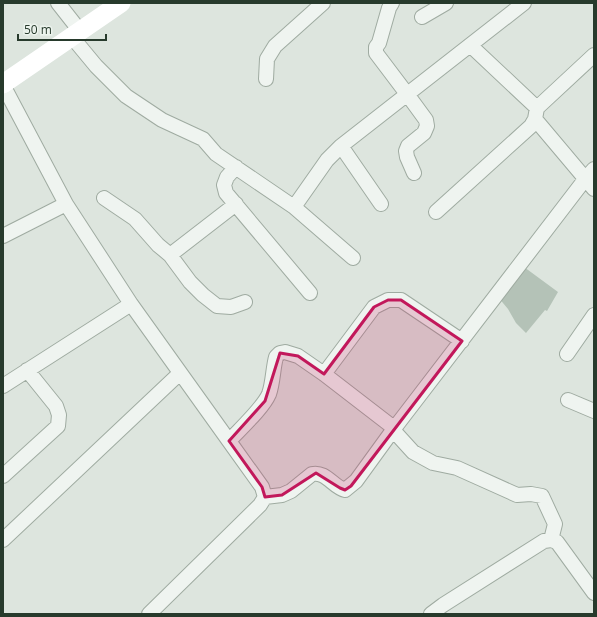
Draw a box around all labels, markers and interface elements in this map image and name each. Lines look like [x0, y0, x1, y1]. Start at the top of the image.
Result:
scale bar [18, 16, 106, 42]
text: 50 m [24, 21, 52, 38]

